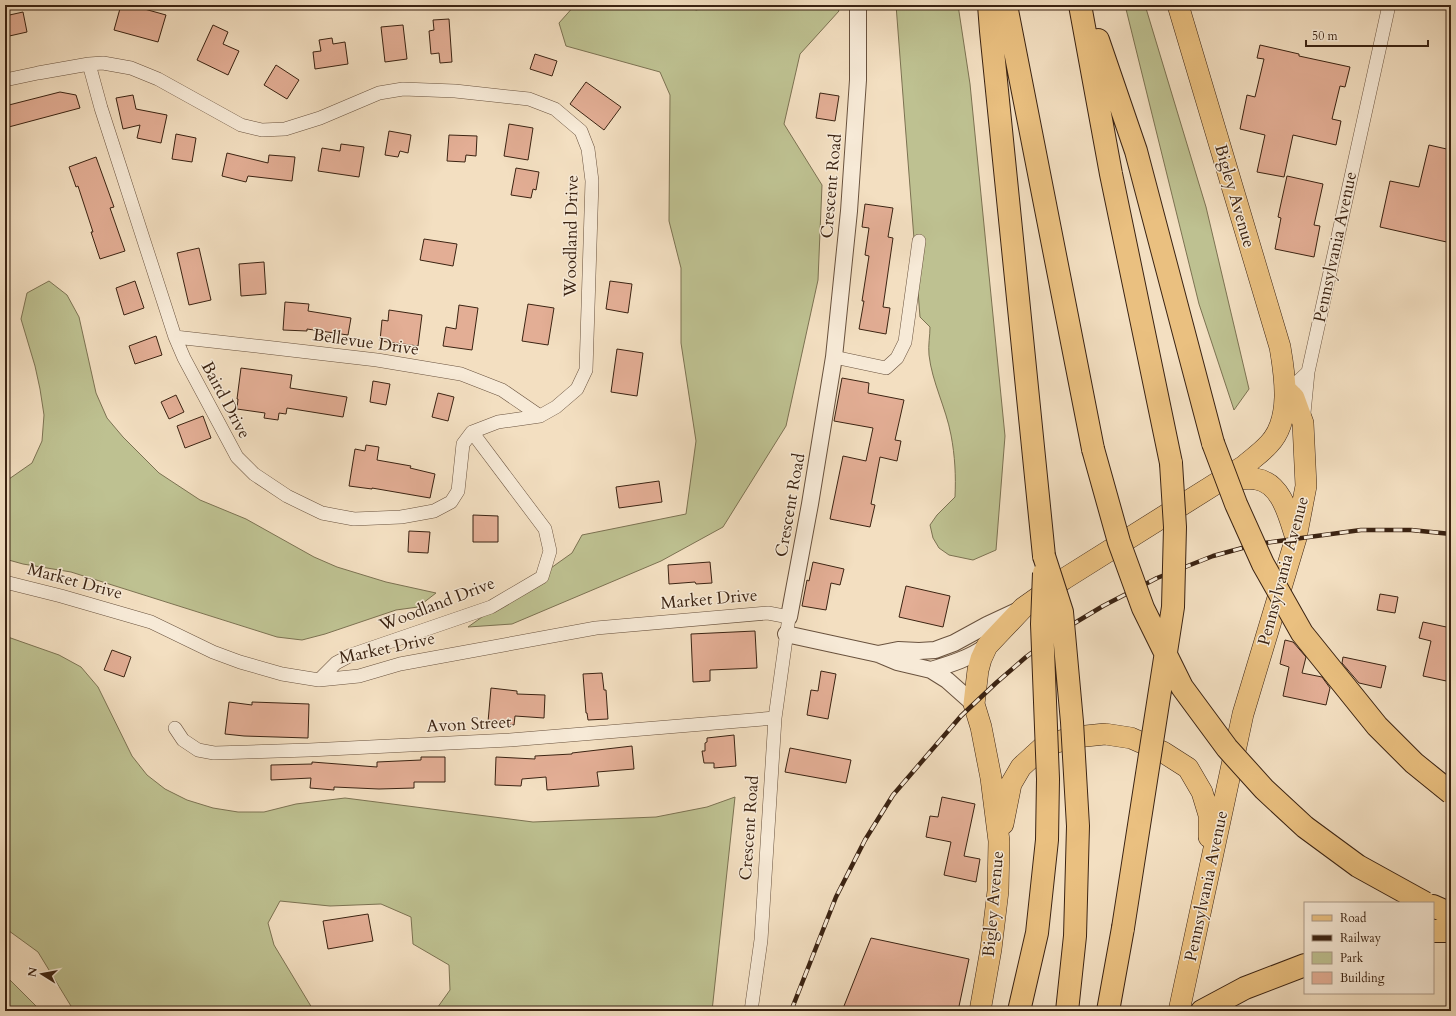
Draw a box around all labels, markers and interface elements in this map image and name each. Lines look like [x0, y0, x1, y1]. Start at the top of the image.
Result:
scale bar [1306, 22, 1428, 48]
text: 50 m [1312, 28, 1339, 44]
street label: Crescent Road [815, 133, 847, 239]
street label: Bigley Avenue [1209, 142, 1261, 250]
street label: Pennsylvania Avenue [1308, 170, 1362, 324]
street label: Woodland Drive [558, 175, 584, 298]
street label: Bellevue Drive [311, 323, 421, 361]
street label: Baird Drive [196, 357, 256, 443]
street label: Crescent Road [770, 451, 810, 559]
street label: Pennsylvania Avenue [1252, 494, 1314, 648]
street label: Market Drive [25, 557, 125, 605]
street label: Woodland Drive [375, 571, 498, 637]
street label: Market Drive [659, 583, 759, 615]
street label: Market Drive [337, 627, 437, 669]
street label: Avon Street [426, 710, 513, 738]
street label: Crescent Road [734, 775, 764, 881]
street label: Pennsylvania Avenue [1179, 809, 1233, 963]
street label: Bigley Avenue [977, 850, 1009, 958]
legend [1304, 902, 1434, 994]
text: Road [1340, 910, 1367, 926]
text: Railway [1340, 930, 1382, 946]
text: Park [1340, 950, 1364, 966]
north arrow [22, 954, 62, 994]
text: N [24, 966, 41, 978]
text: Building [1340, 970, 1385, 986]

